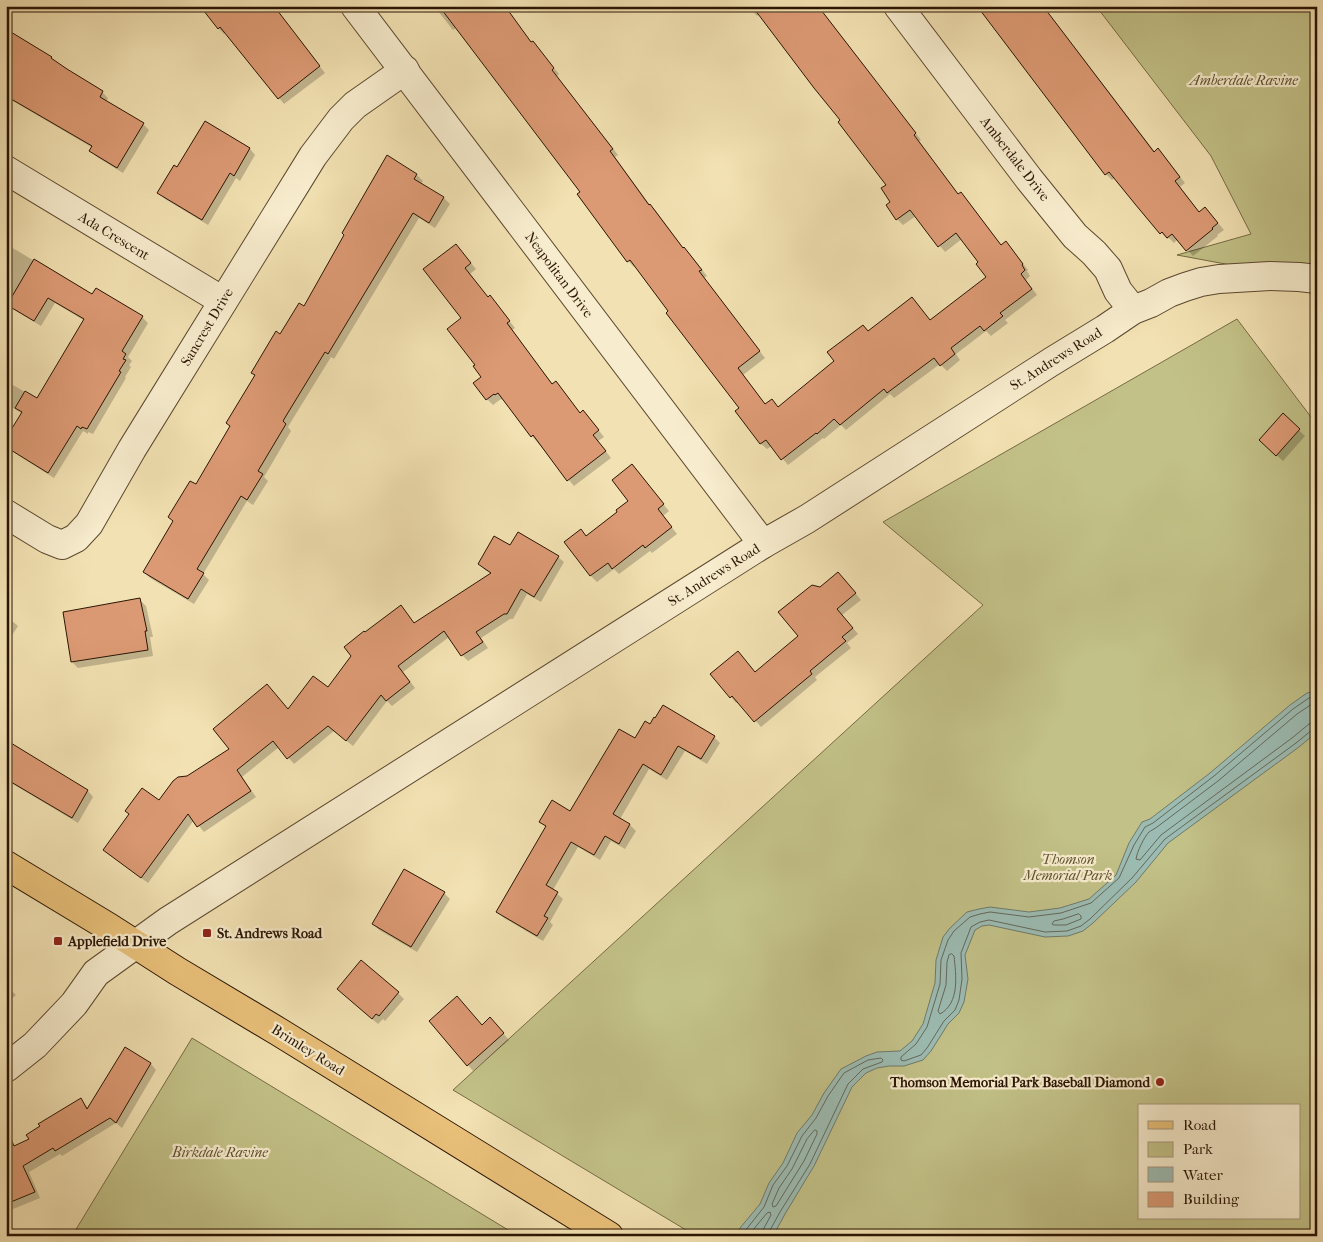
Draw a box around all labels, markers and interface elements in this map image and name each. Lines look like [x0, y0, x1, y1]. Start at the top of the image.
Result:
park label: Amberdale Ravine [1188, 72, 1298, 89]
street label: Amberdale Drive [976, 113, 1053, 205]
street label: Ada Crescent [75, 208, 153, 264]
street label: Neapolitan Drive [521, 229, 597, 321]
street label: Sancrest Drive [177, 285, 237, 369]
street label: St. Andrews Road [1007, 324, 1105, 394]
street label: St. Andrews Road [665, 540, 763, 610]
park label: Thomson Memorial Park [1023, 851, 1112, 884]
place label: St. Andrews Road [217, 925, 324, 942]
marker: St. Andrews Road [201, 927, 213, 939]
place label: Applefield Drive [67, 933, 166, 950]
marker: Applefield Drive [52, 935, 64, 947]
street label: Brimley Road [268, 1021, 348, 1079]
place label: Thomson Memorial Park Baseball Diamond [889, 1074, 1151, 1091]
marker: Thomson Memorial Park Baseball Diamond [1154, 1076, 1166, 1088]
legend [1138, 1104, 1300, 1220]
text: Road [1183, 1116, 1217, 1134]
text: Park [1183, 1140, 1213, 1158]
park label: Birkdale Ravine [171, 1144, 268, 1161]
text: Water [1182, 1166, 1223, 1184]
text: Building [1183, 1190, 1240, 1208]

